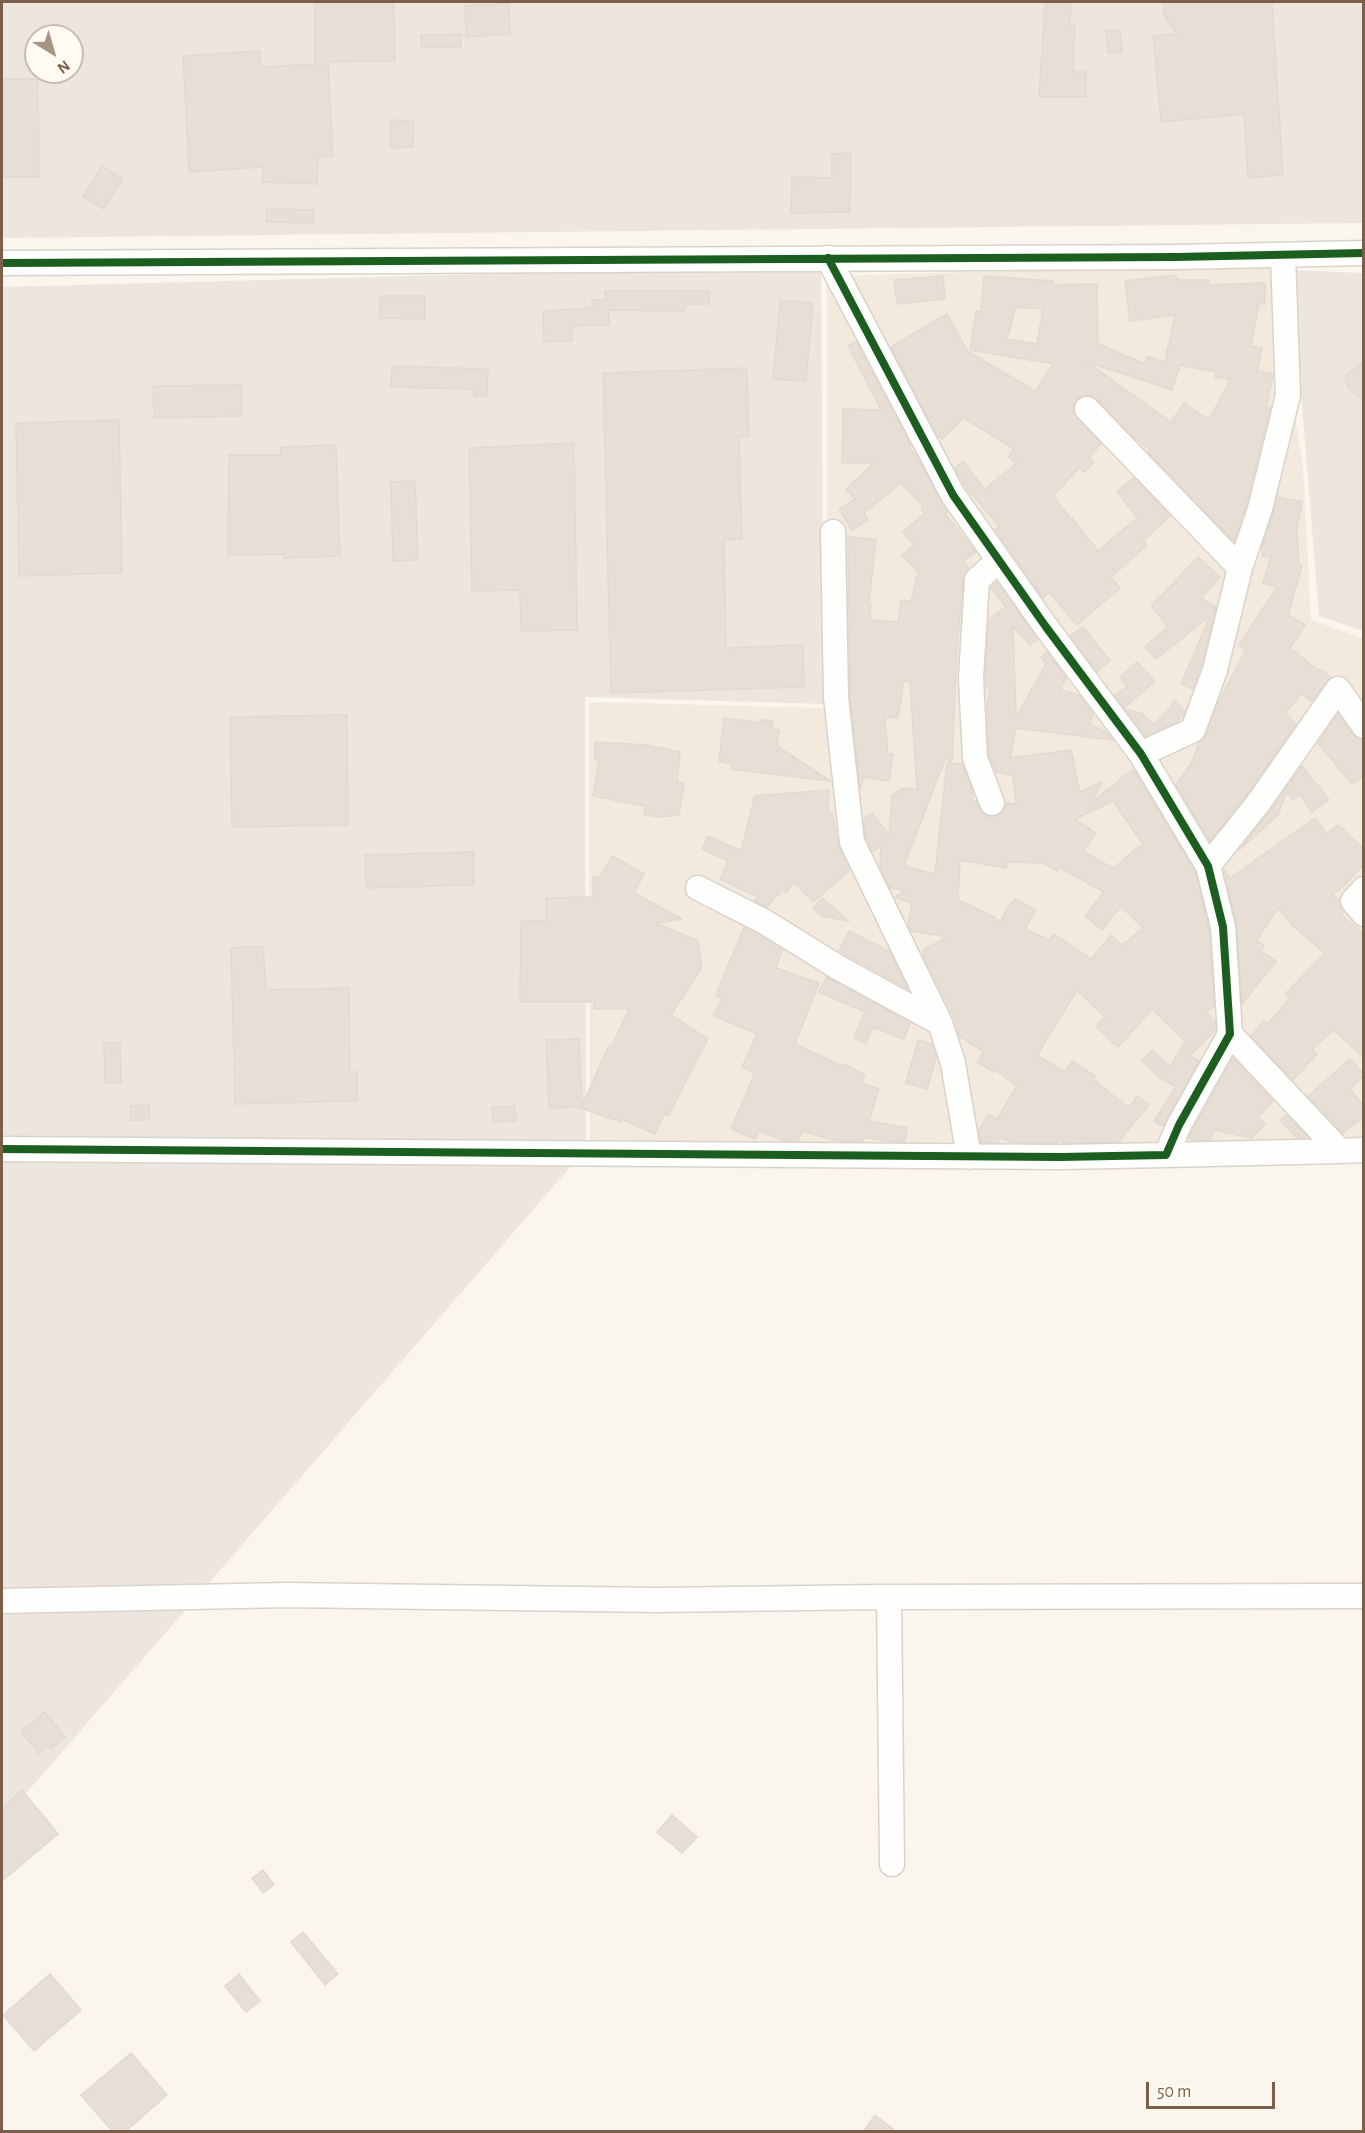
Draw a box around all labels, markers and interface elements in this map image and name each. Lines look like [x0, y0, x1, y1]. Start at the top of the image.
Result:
north arrow [24, 24, 84, 84]
text: N [54, 57, 73, 77]
scale bar [1149, 2070, 1278, 2108]
text: 50 m [1157, 2083, 1191, 2101]

